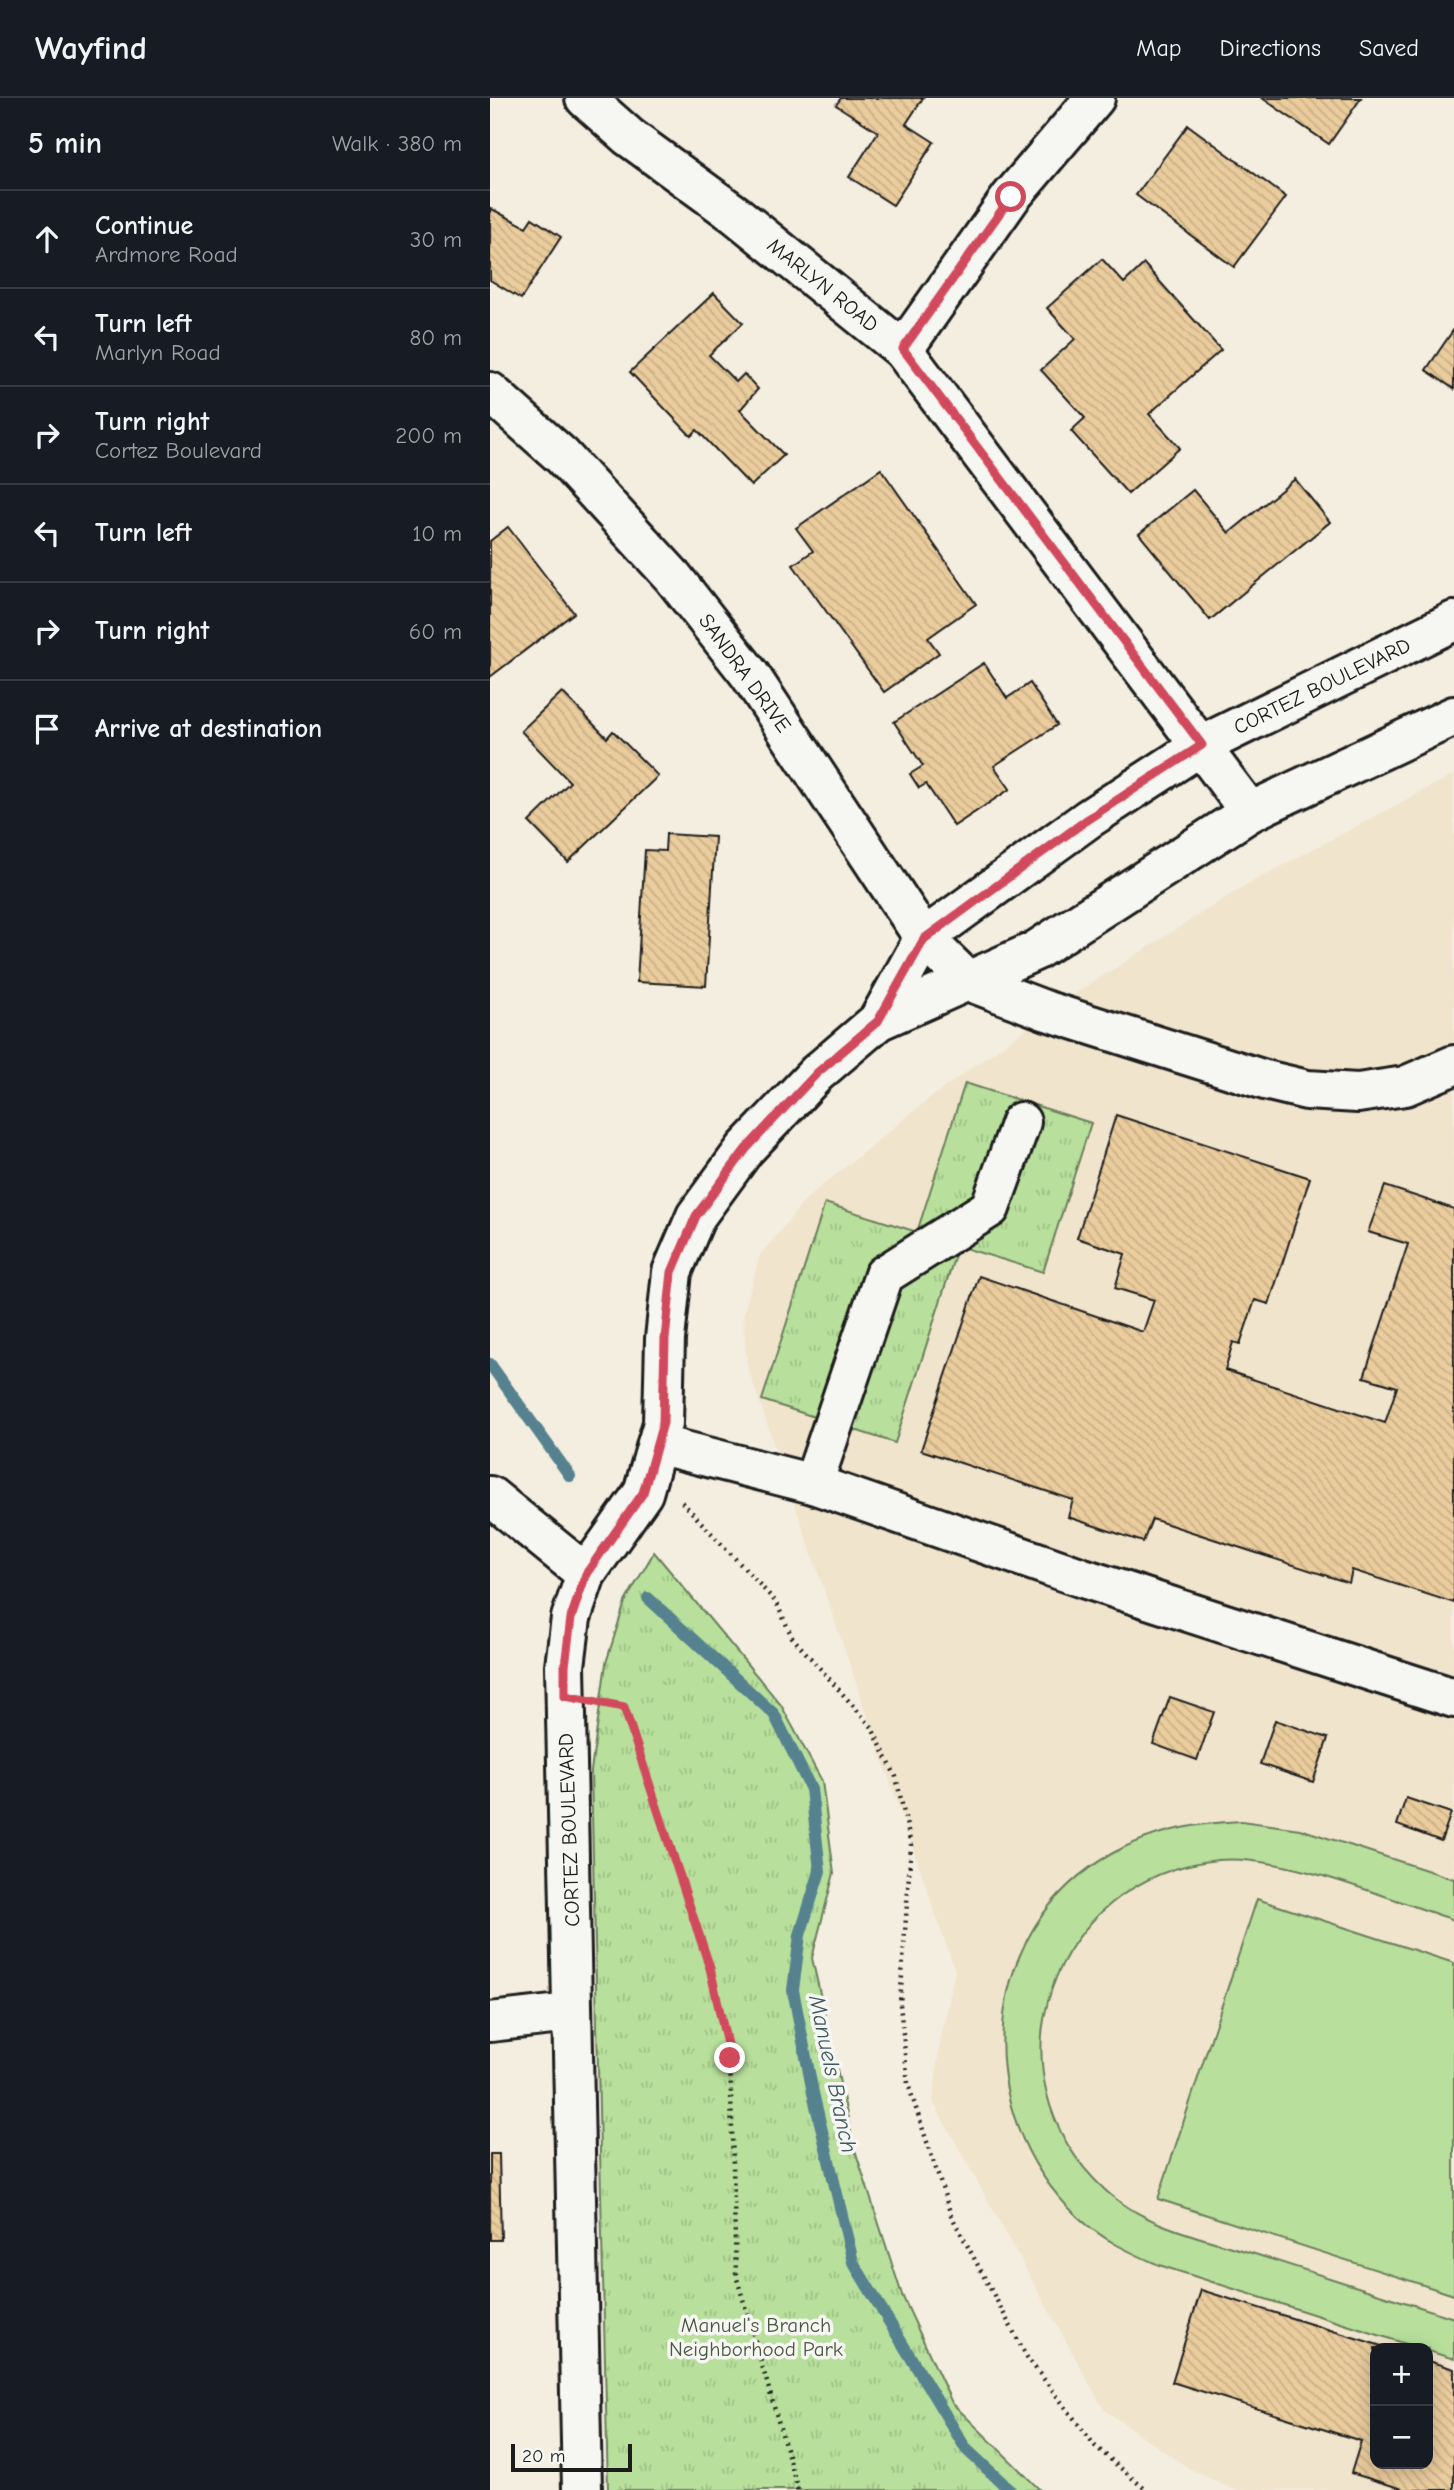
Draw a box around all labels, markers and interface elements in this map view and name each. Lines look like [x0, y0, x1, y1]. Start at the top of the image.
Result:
text: Wayfind [35, 29, 147, 67]
text: Map [1136, 34, 1182, 62]
text: Directions [1220, 34, 1321, 62]
text: Saved [1359, 34, 1419, 62]
text: 5 min [28, 126, 102, 161]
text: Walk · 380 m [332, 130, 462, 157]
route start [995, 181, 1026, 212]
text: Continue [95, 211, 193, 241]
icon: ahead [28, 220, 66, 258]
text: 30 m [410, 226, 462, 253]
street label: MARLYN ROAD [763, 233, 883, 337]
text: Ardmore Road [95, 241, 238, 268]
text: Turn left [95, 309, 192, 339]
icon: left [28, 318, 66, 356]
text: 80 m [409, 324, 462, 351]
text: Marlyn Road [95, 339, 221, 366]
text: Turn right [95, 407, 209, 437]
icon: right [28, 416, 66, 454]
text: 200 m [395, 422, 462, 449]
text: Cortez Boulevard [95, 437, 262, 464]
icon: left [28, 514, 66, 552]
text: Turn left [95, 518, 192, 548]
text: 10 m [412, 520, 462, 547]
street label: SANDRA DRIVE [694, 609, 796, 737]
icon: right [28, 612, 66, 650]
text: Turn right [95, 616, 209, 646]
text: 60 m [409, 618, 462, 645]
street label: CORTEZ BOULEVARD [1230, 633, 1414, 739]
icon: arrive [28, 710, 66, 748]
text: Arrive at destination [95, 714, 322, 744]
street label: CORTEZ BOULEVARD [554, 1733, 584, 1927]
water label: Manuels Branch [803, 1992, 863, 2155]
route end [714, 2042, 745, 2073]
park label: Manuel’s Branch Neighborhood Park [669, 2313, 843, 2361]
map controls [1370, 2343, 1433, 2469]
button: + [1370, 2343, 1433, 2406]
button: − [1370, 2406, 1433, 2469]
scale bar [511, 2441, 632, 2473]
text: 20 m [522, 2445, 566, 2467]

